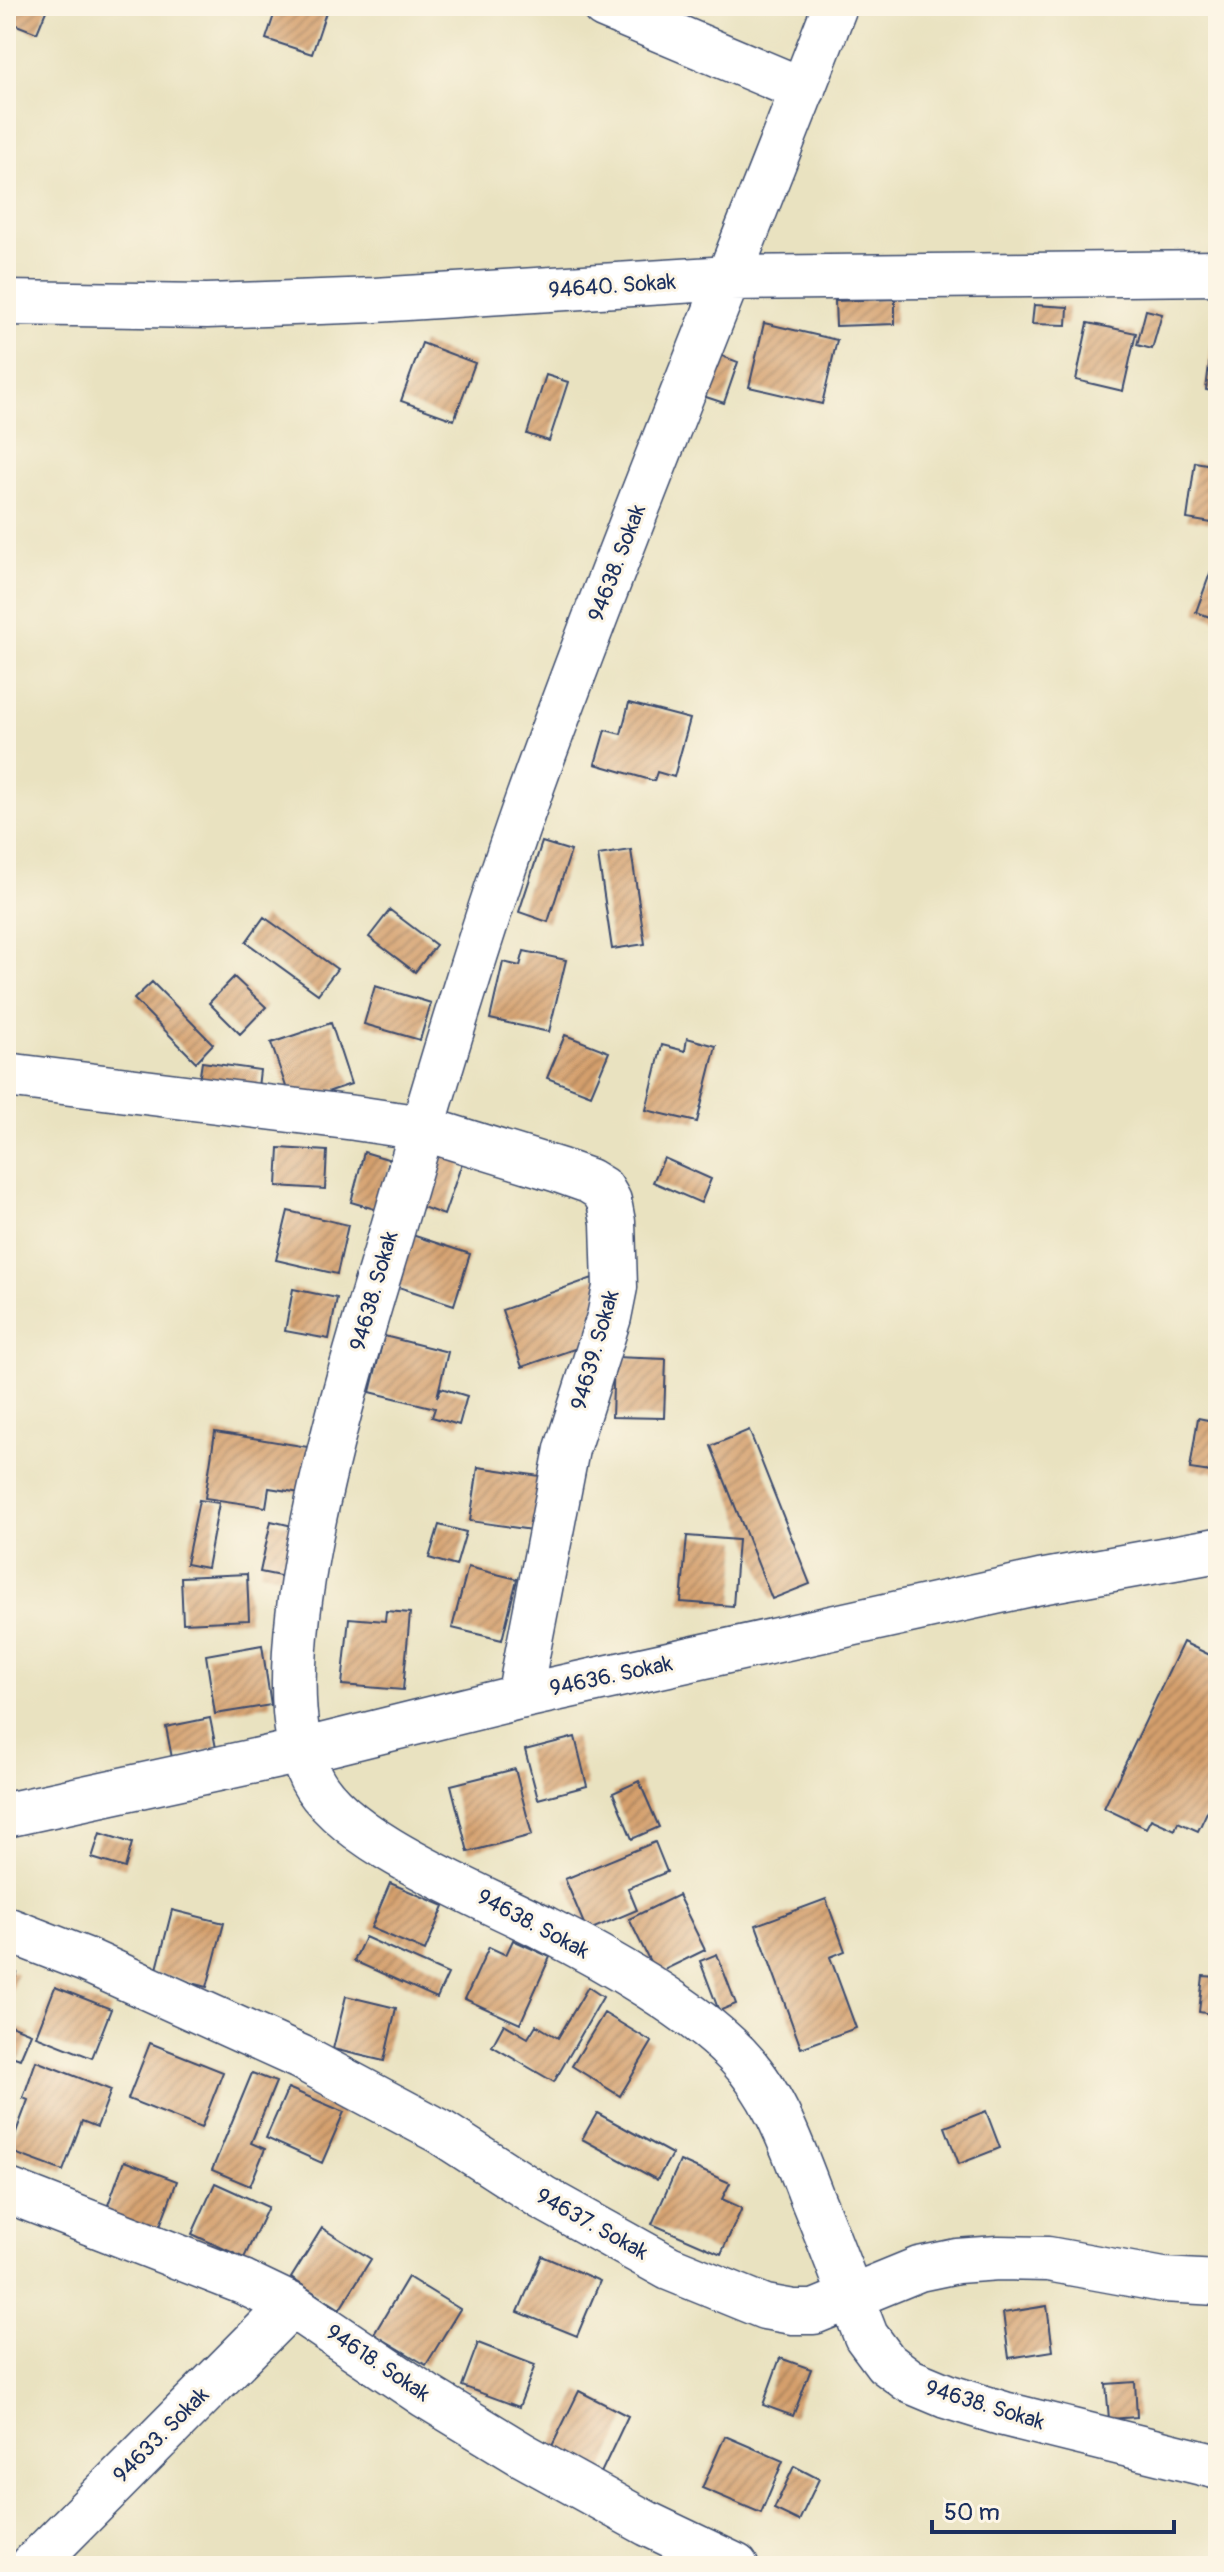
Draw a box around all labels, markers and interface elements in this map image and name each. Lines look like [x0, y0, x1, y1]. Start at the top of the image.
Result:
street label: 94640. Sokak [547, 268, 677, 304]
street label: 94638. Sokak [582, 501, 652, 625]
street label: 94638. Sokak [344, 1228, 404, 1354]
street label: 94639. Sokak [565, 1287, 625, 1413]
street label: 94636. Sokak [547, 1649, 675, 1703]
street label: 94638. Sokak [472, 1883, 594, 1965]
street label: 94637. Sokak [531, 2182, 653, 2266]
street label: 94618. Sokak [321, 2318, 435, 2408]
street label: 94638. Sokak [922, 2374, 1048, 2436]
street label: 94633. Sokak [107, 2381, 215, 2489]
scale bar [932, 2484, 1174, 2534]
text: 50 m [944, 2498, 1000, 2527]

